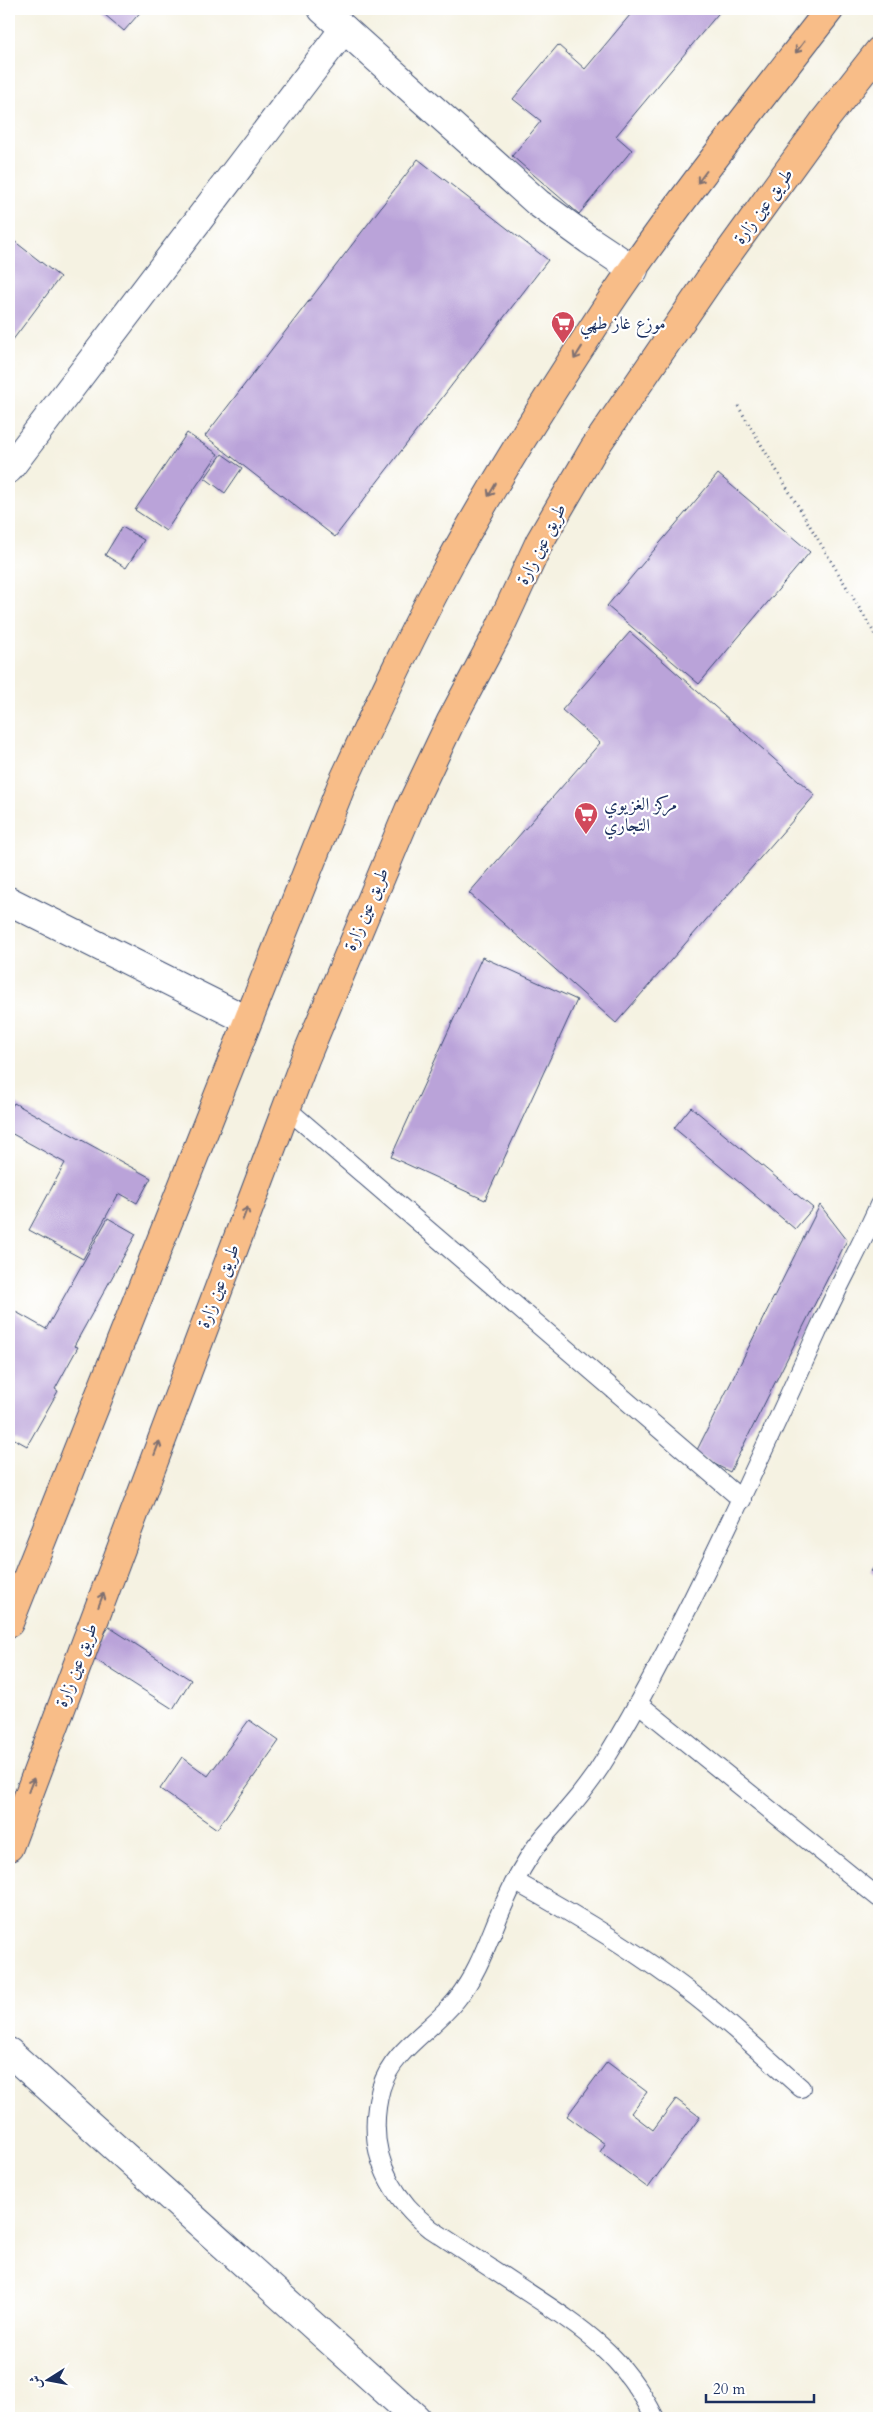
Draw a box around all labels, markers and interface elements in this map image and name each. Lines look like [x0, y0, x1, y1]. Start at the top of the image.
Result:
one-way arrow [795, 41, 806, 54]
street label: طريق عين زارة [727, 163, 799, 249]
one-way arrow [696, 170, 707, 183]
supermarket icon: موزع غاز طهي [550, 310, 576, 344]
place label: موزع غاز طهي [580, 311, 666, 340]
one-way arrow [573, 345, 583, 359]
one-way arrow [486, 483, 496, 497]
street label: طريق عين زارة [510, 499, 573, 589]
place label: مركز الغزيوي التجاري [604, 792, 677, 840]
supermarket icon: مركز الغزيوي التجاري [573, 801, 599, 835]
street label: طريق عين زارة [338, 864, 395, 955]
one-way arrow [242, 1206, 251, 1221]
street label: طريق عين زارة [191, 1241, 246, 1332]
one-way arrow [154, 1440, 163, 1455]
one-way arrow [96, 1593, 106, 1608]
street label: طريق عين زارة [49, 1620, 104, 1711]
one-way arrow [27, 1778, 36, 1793]
north arrow [22, 2354, 72, 2404]
scale bar [706, 2372, 813, 2404]
text: ش [25, 2374, 46, 2391]
text: 20 m [713, 2379, 745, 2399]

